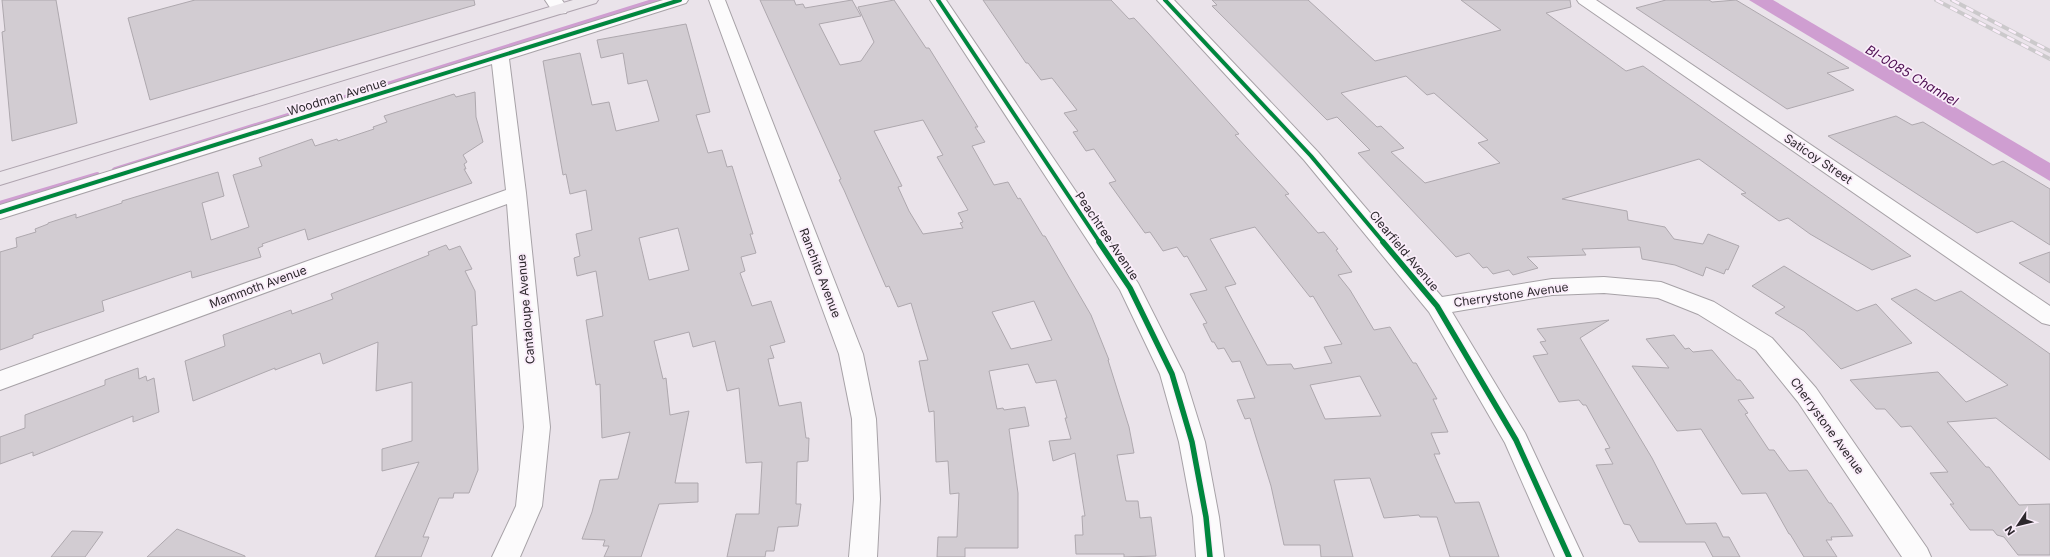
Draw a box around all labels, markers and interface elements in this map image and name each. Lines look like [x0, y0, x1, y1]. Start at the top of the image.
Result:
water label: BI-0085 Channel [1863, 41, 1962, 109]
street label: Woodman Avenue [285, 74, 388, 119]
street label: Saticoy Street [1781, 130, 1855, 187]
street label: Peachtree Avenue [1072, 189, 1142, 283]
street label: Clearfield Avenue [1366, 207, 1442, 294]
street label: Ranchito Avenue [796, 226, 844, 320]
street label: Cantaloupe Avenue [513, 253, 538, 365]
street label: Mammoth Avenue [207, 262, 308, 311]
street label: Cherrystone Avenue [1452, 279, 1569, 310]
street label: Cherrystone Avenue [1787, 374, 1868, 477]
north arrow [1998, 505, 2038, 545]
text: N [2002, 523, 2018, 538]

